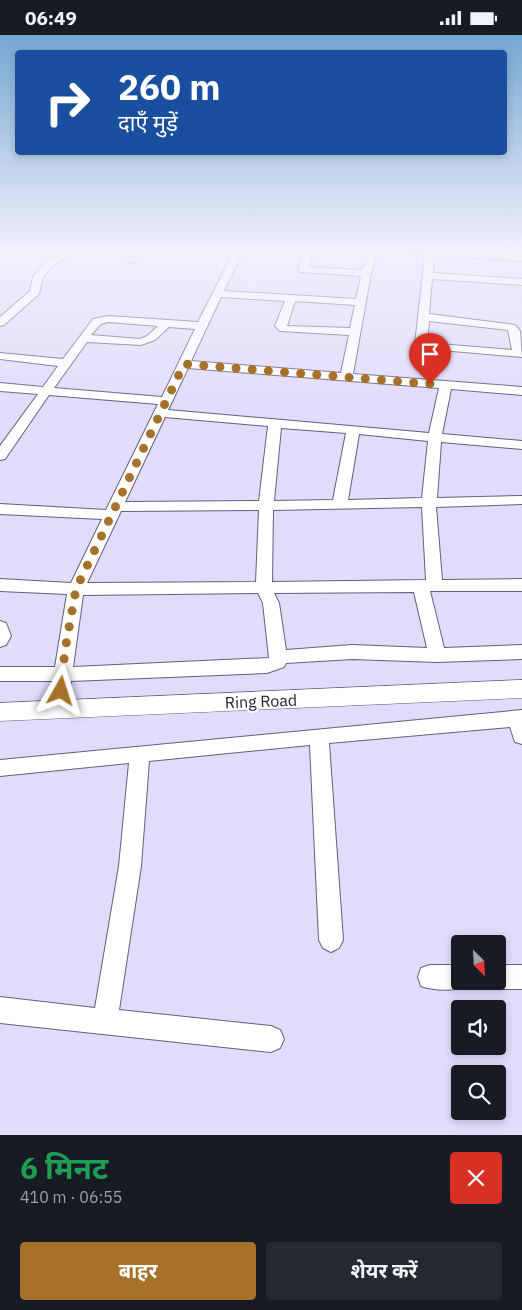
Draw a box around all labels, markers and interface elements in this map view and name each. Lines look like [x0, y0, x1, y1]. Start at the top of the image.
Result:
text: 06:49 [25, 6, 77, 30]
text: 260 m [118, 64, 221, 110]
icon: right [35, 70, 100, 135]
text: दाएँ मुड़ें [118, 108, 178, 137]
pin [409, 333, 451, 384]
icon: arrive [416, 340, 444, 368]
position arrow [34, 664, 86, 716]
street label: Ring Road [225, 690, 297, 712]
north arrow [451, 935, 506, 990]
map controls [451, 935, 506, 1120]
button: sound [451, 1000, 506, 1055]
button: search [451, 1065, 506, 1120]
text: 6 मिनट [20, 1148, 108, 1187]
button: close [450, 1152, 502, 1204]
text: 410 m · 06:55 [20, 1187, 122, 1207]
button: बाहर [20, 1242, 256, 1300]
button: शेयर करें [266, 1242, 502, 1300]

